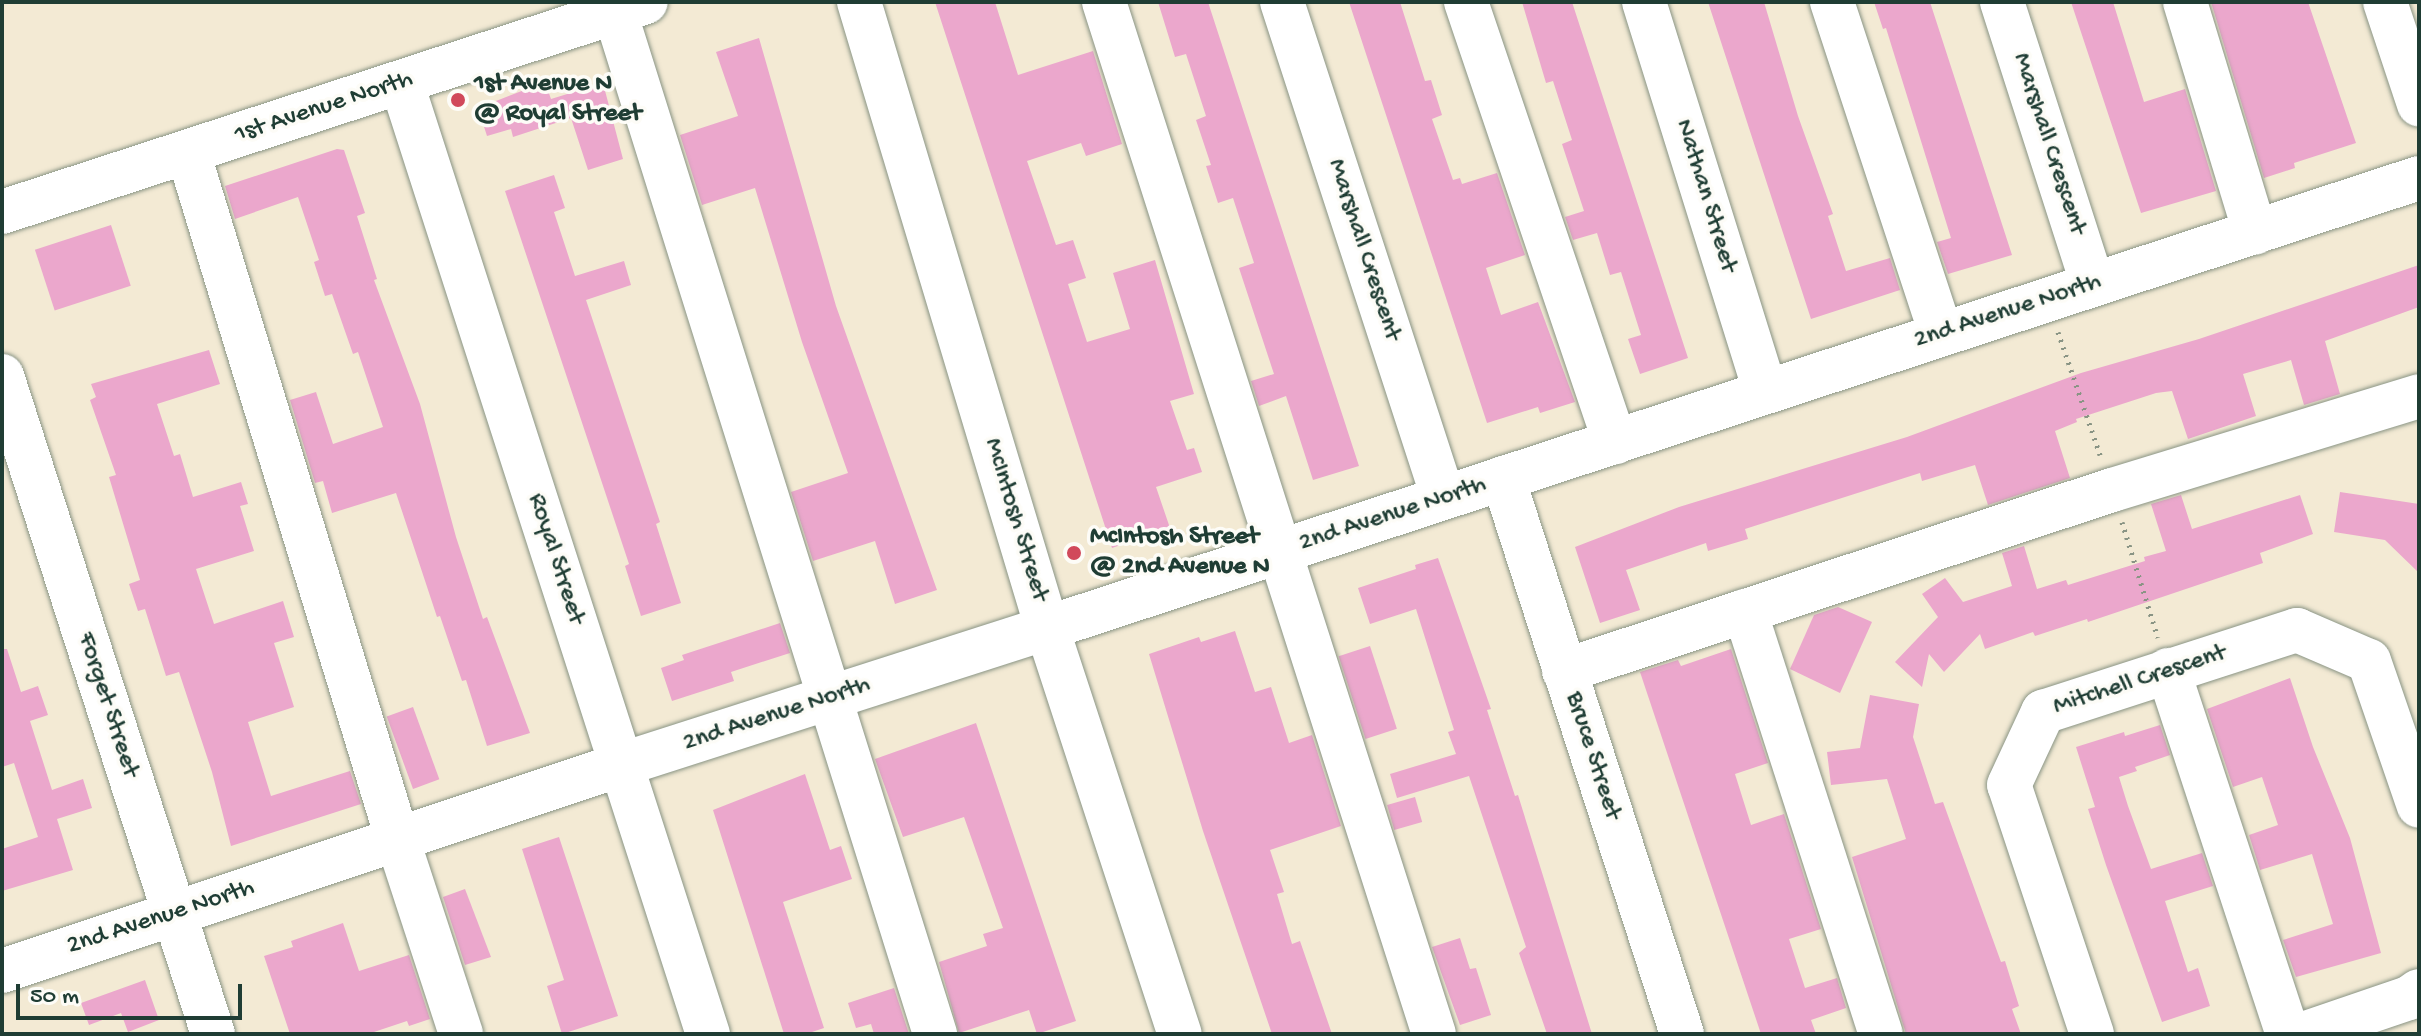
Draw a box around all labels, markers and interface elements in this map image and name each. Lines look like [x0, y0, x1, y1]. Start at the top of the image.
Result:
street label: Marshall Crescent [2004, 49, 2092, 239]
street label: 1st Avenue North [231, 65, 417, 151]
place label: 1st Avenue N @ Royal Street [474, 69, 641, 130]
marker: 1st Avenue N @ Royal Street [449, 91, 467, 109]
street label: Nathan Street [1667, 116, 1743, 276]
street label: Marshall Crescent [1319, 155, 1407, 345]
street label: 2nd Avenue North [1910, 267, 2106, 357]
street label: McIntosh Street [975, 435, 1055, 605]
street label: 2nd Avenue North [1295, 470, 1491, 560]
street label: Royal Street [519, 490, 591, 628]
place label: McIntosh Street @ 2nd Avenue N [1090, 522, 1270, 584]
marker: McIntosh Street @ 2nd Avenue N [1065, 544, 1083, 562]
street label: Forget Street [69, 629, 145, 781]
street label: Mitchell Crescent [2050, 638, 2230, 724]
street label: 2nd Avenue North [679, 670, 875, 760]
street label: Bruce Street [1557, 688, 1627, 824]
street label: 2nd Avenue North [63, 873, 259, 963]
scale bar [20, 968, 246, 1018]
text: 50 m [30, 983, 79, 1012]

